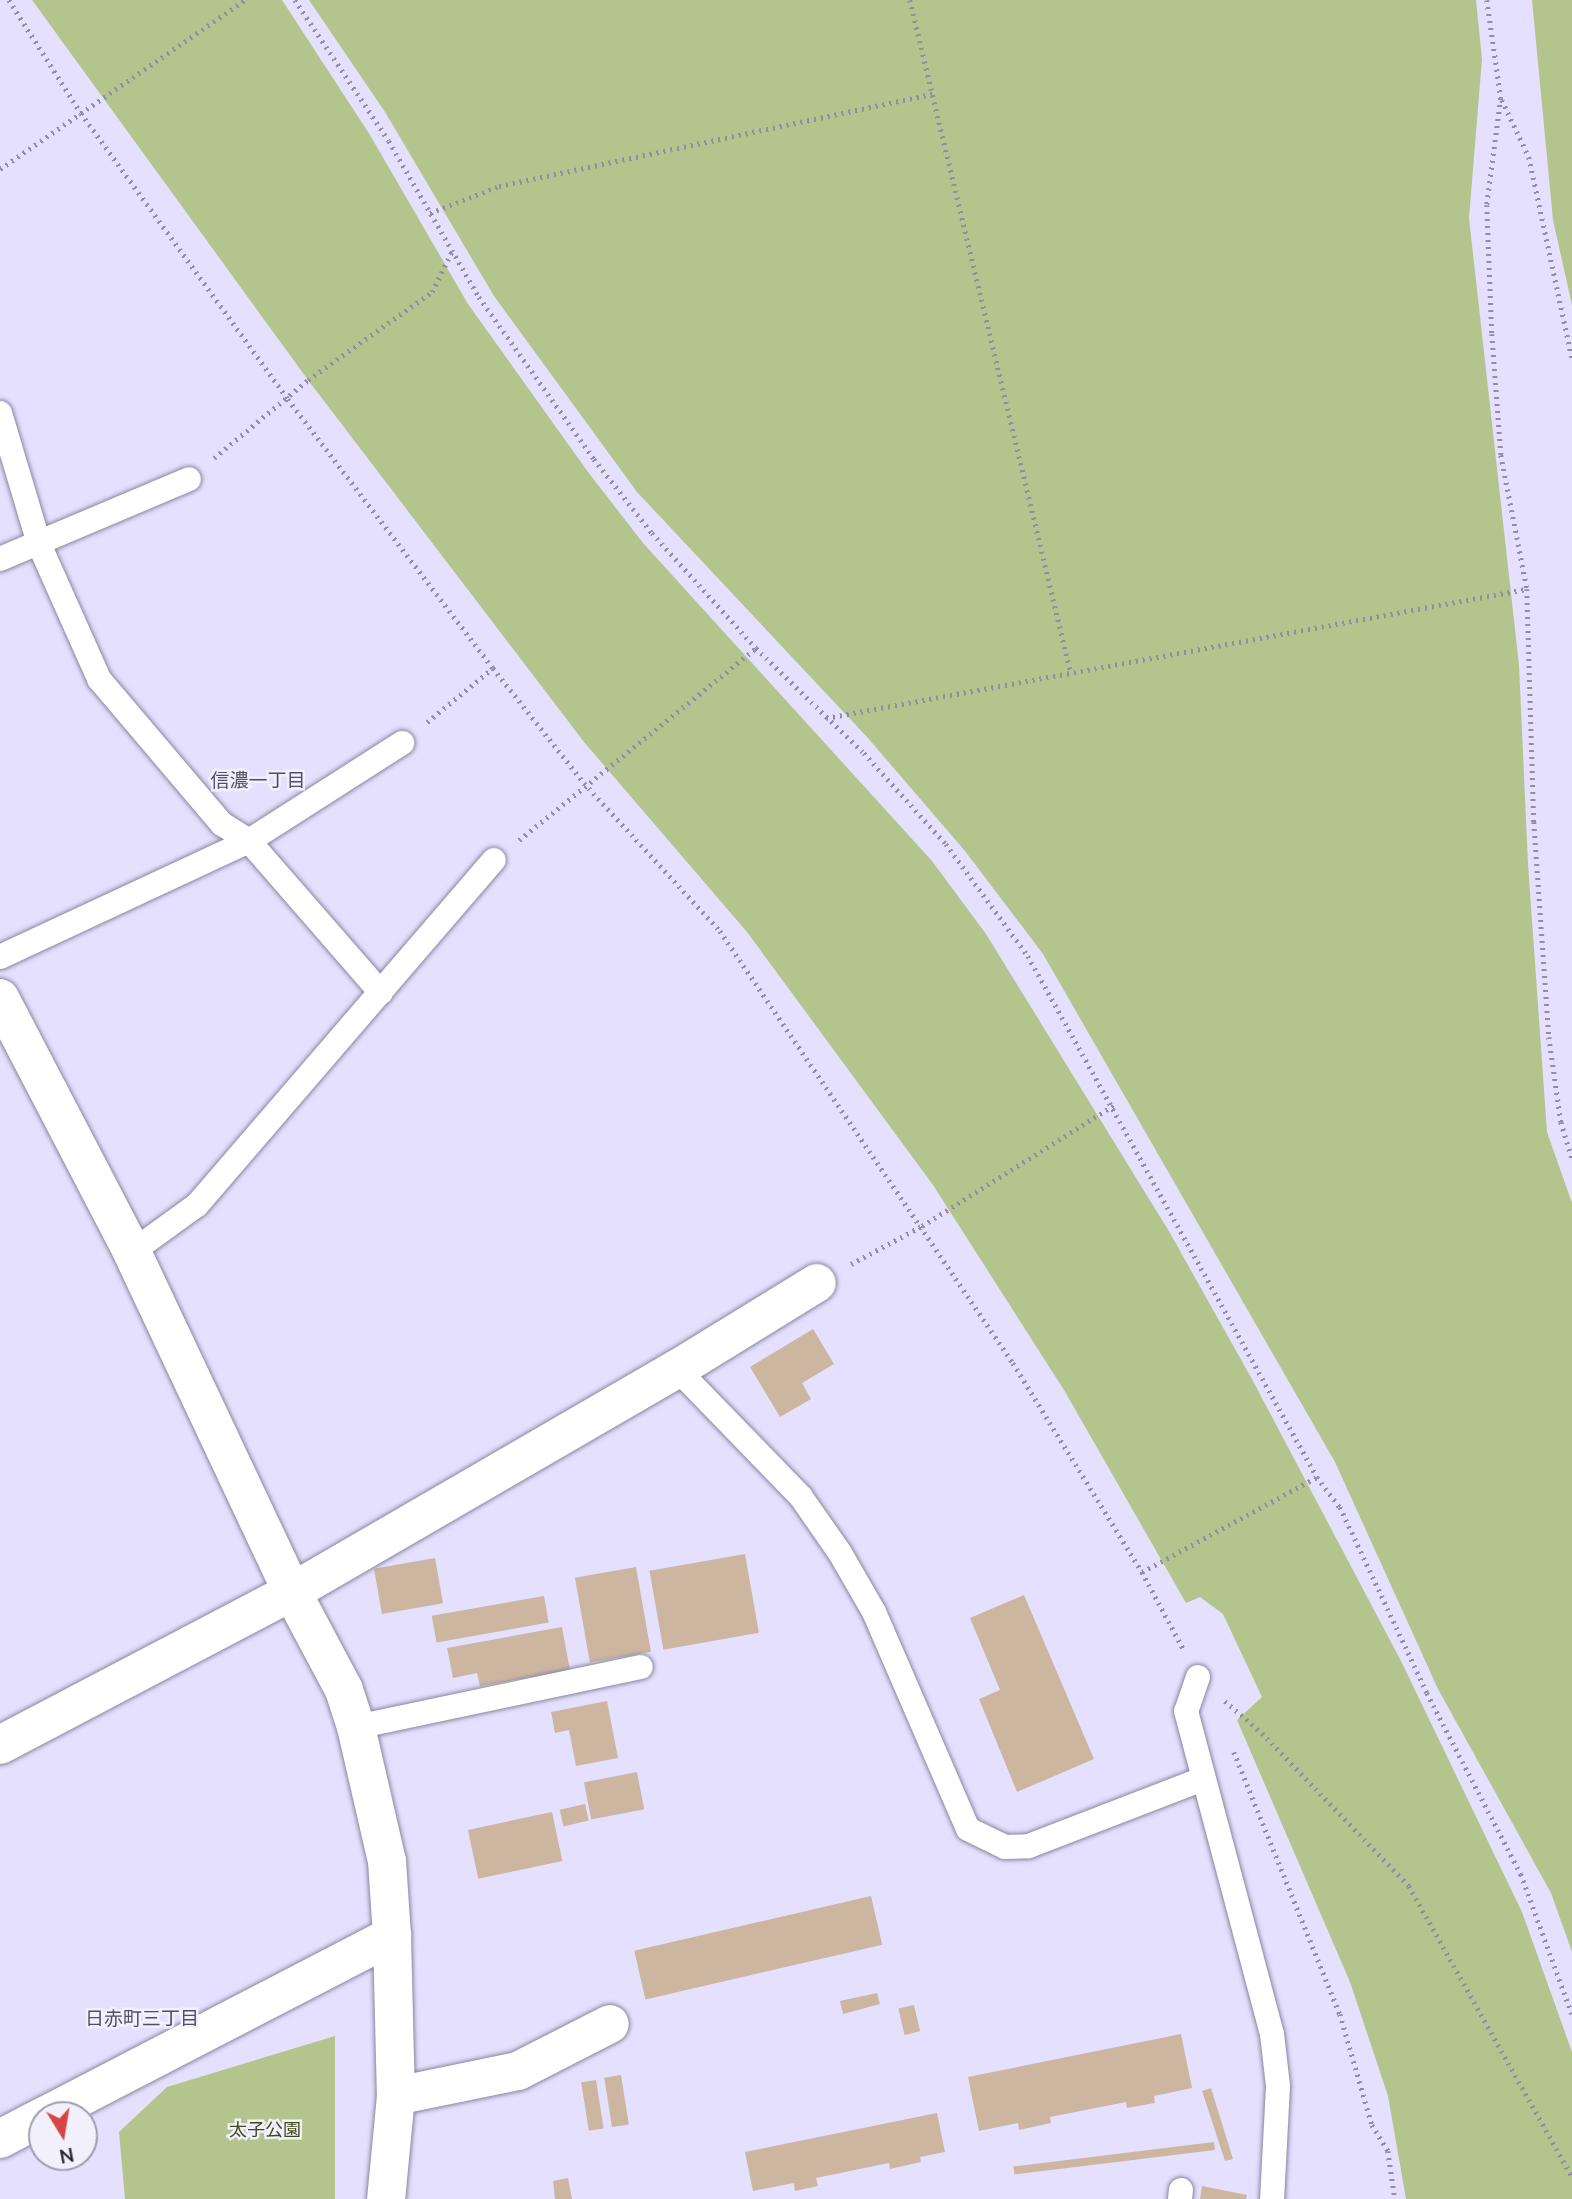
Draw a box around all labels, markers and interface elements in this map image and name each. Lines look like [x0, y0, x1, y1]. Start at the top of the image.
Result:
district label: 信濃一丁目 [211, 771, 305, 793]
district label: 日赤町三丁目 [85, 2009, 199, 2031]
north arrow [28, 2101, 98, 2171]
park label: 太子公園 [229, 2119, 301, 2141]
text: N [57, 2141, 76, 2169]

